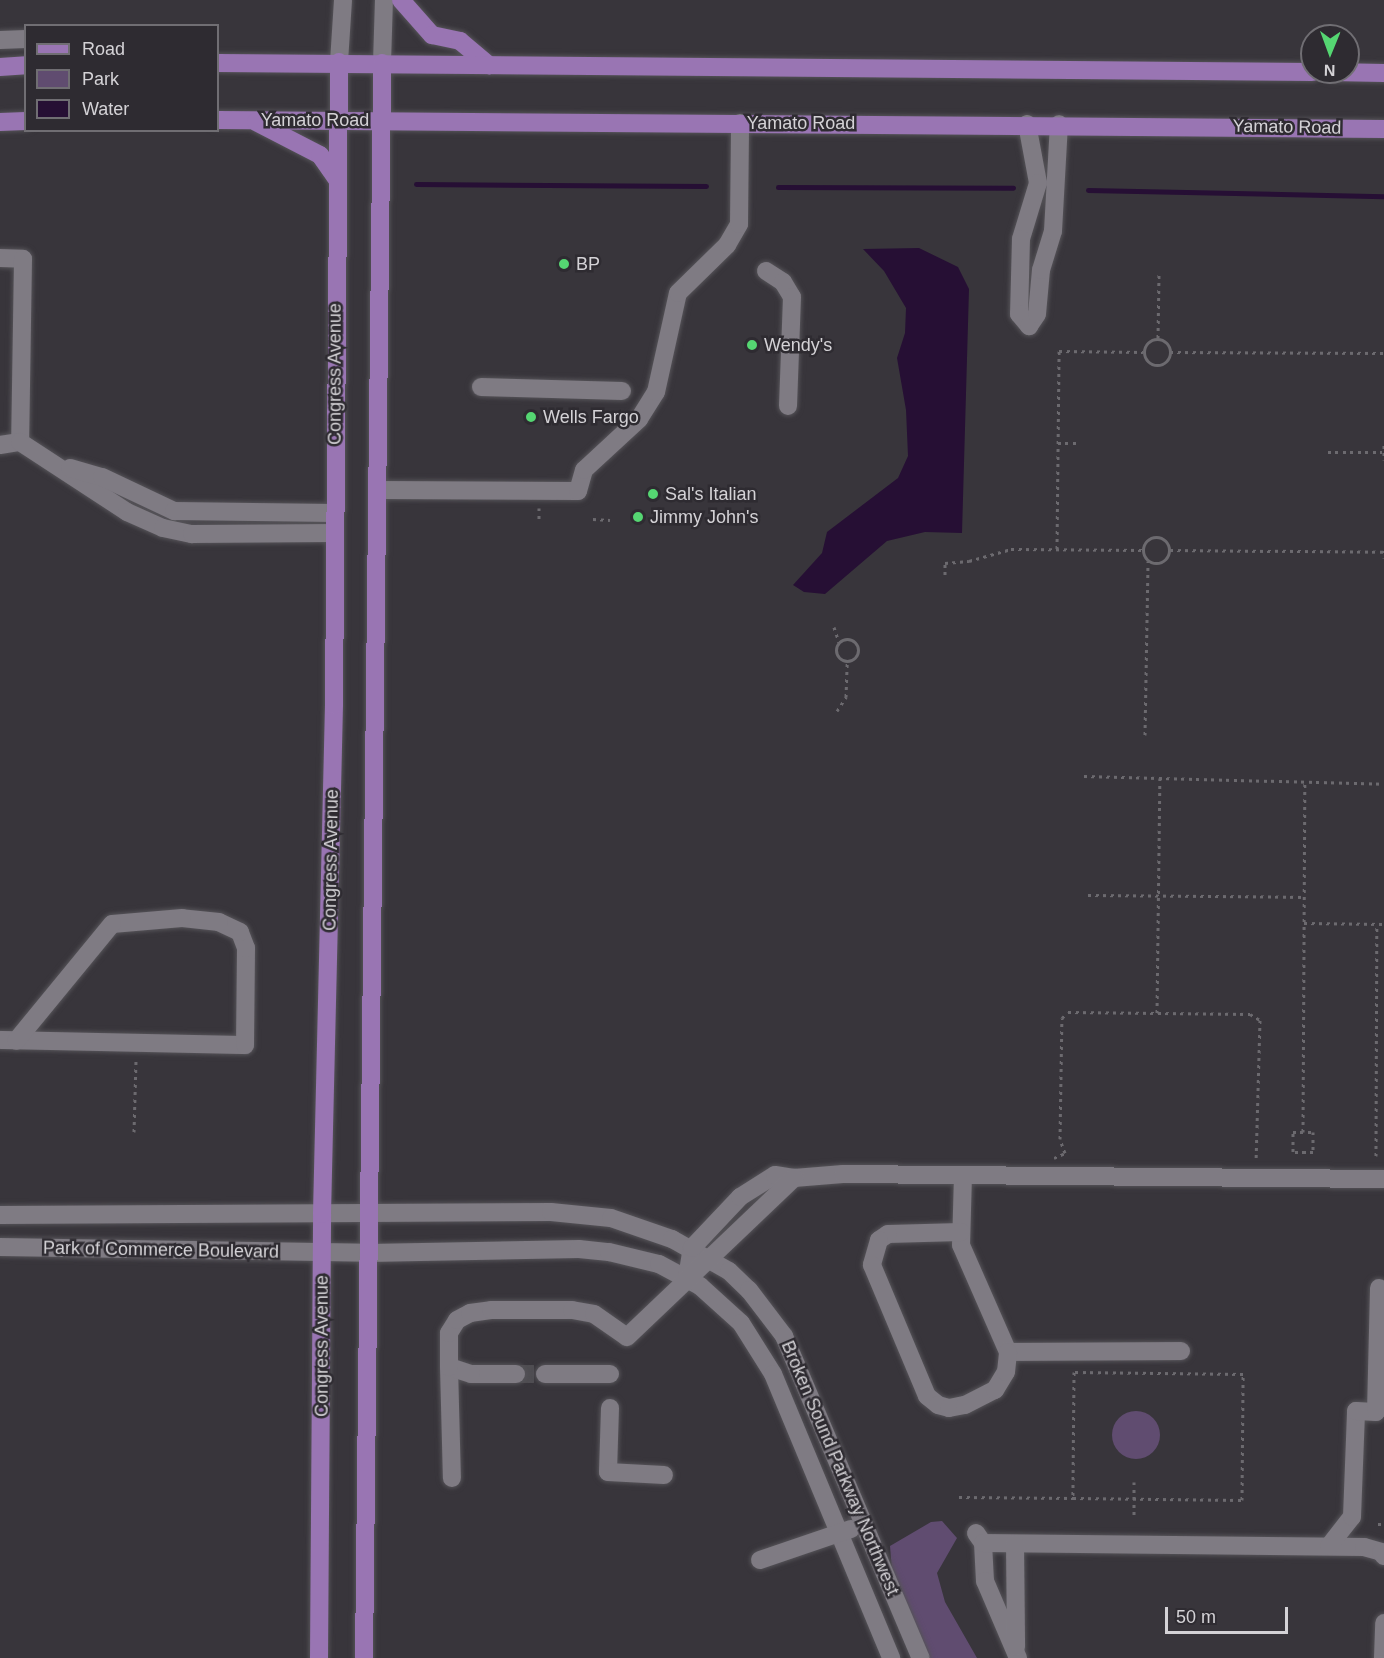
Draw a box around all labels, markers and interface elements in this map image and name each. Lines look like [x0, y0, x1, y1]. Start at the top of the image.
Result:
legend [24, 24, 219, 132]
north arrow [1300, 24, 1360, 84]
text: Road [82, 39, 125, 59]
text: N [1324, 62, 1336, 79]
text: Park [82, 69, 119, 89]
text: Water [82, 99, 129, 119]
street label: Yamato Road [261, 109, 369, 131]
street label: Yamato Road [747, 112, 855, 134]
street label: Yamato Road [1232, 115, 1342, 139]
place label: BP [576, 253, 600, 275]
marker: BP [557, 257, 571, 271]
street label: Congress Avenue [324, 303, 346, 445]
place label: Wendy's [764, 334, 832, 356]
marker: Wendy's [745, 338, 759, 352]
place label: Wells Fargo [543, 406, 639, 428]
marker: Wells Fargo [524, 410, 538, 424]
place label: Sal's Italian [665, 483, 756, 505]
marker: Sal's Italian [646, 487, 660, 501]
place label: Jimmy John's [650, 506, 758, 528]
marker: Jimmy John's [631, 510, 645, 524]
street label: Congress Avenue [319, 788, 343, 932]
street label: Park of Commerce Boulevard [43, 1237, 279, 1263]
street label: Congress Avenue [311, 1275, 333, 1417]
street label: Broken Sound Parkway Northwest [777, 1338, 903, 1598]
scale bar [1168, 1595, 1291, 1633]
text: 50 m [1176, 1607, 1216, 1627]

